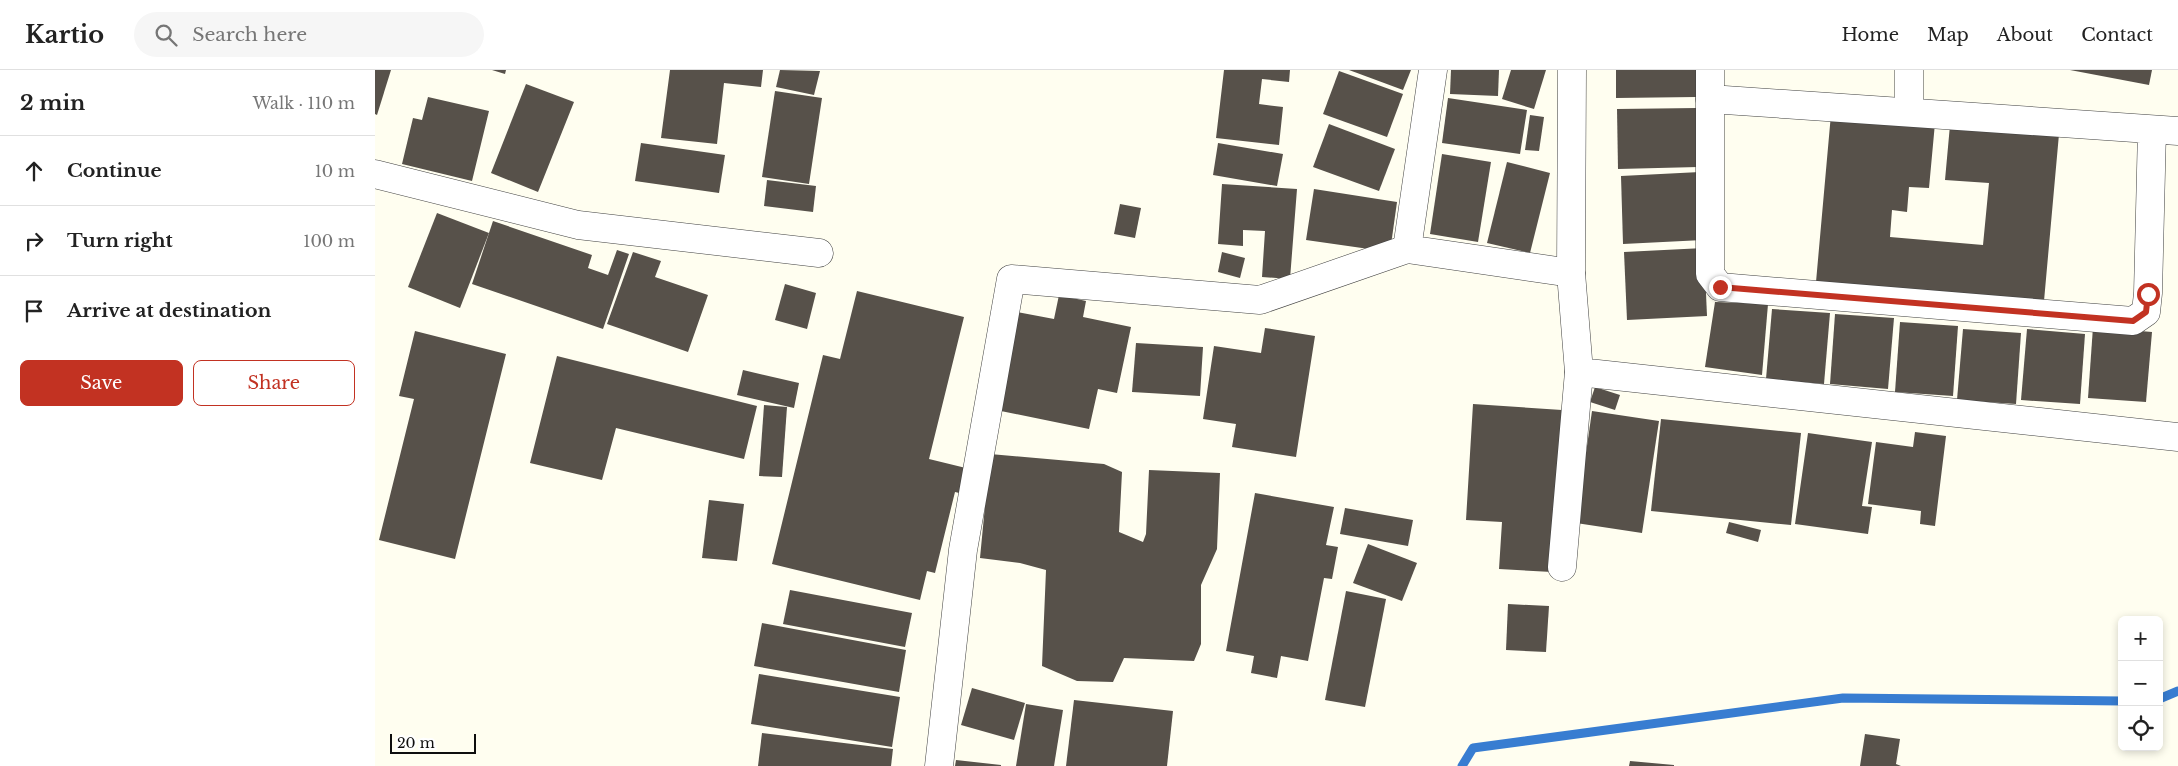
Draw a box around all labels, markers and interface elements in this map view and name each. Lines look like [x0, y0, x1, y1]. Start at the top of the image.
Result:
search box [134, 12, 484, 57]
text: Kartio [25, 20, 104, 49]
icon: search [152, 21, 180, 49]
text: Search here [192, 23, 307, 46]
text: Home [1841, 24, 1899, 46]
text: Map [1927, 24, 1969, 46]
text: About [1997, 24, 2053, 46]
text: Contact [2081, 24, 2153, 46]
text: 2 min [20, 90, 85, 116]
text: Walk · 110 m [253, 93, 355, 113]
icon: ahead [20, 157, 48, 185]
text: Continue [67, 159, 162, 182]
text: 10 m [315, 161, 355, 181]
icon: right [20, 227, 48, 255]
text: Turn right [67, 229, 173, 252]
text: 100 m [303, 231, 355, 251]
route end [1709, 276, 1732, 299]
route start [2137, 283, 2160, 306]
icon: arrive [20, 297, 48, 325]
text: Arrive at destination [67, 299, 271, 322]
button: Save [20, 360, 183, 406]
button: Share [193, 360, 355, 406]
map controls [2118, 616, 2163, 751]
button: + [2118, 616, 2163, 661]
button: − [2118, 661, 2163, 706]
button: locate [2118, 706, 2163, 751]
scale bar [390, 731, 476, 754]
text: 20 m [397, 734, 435, 752]

